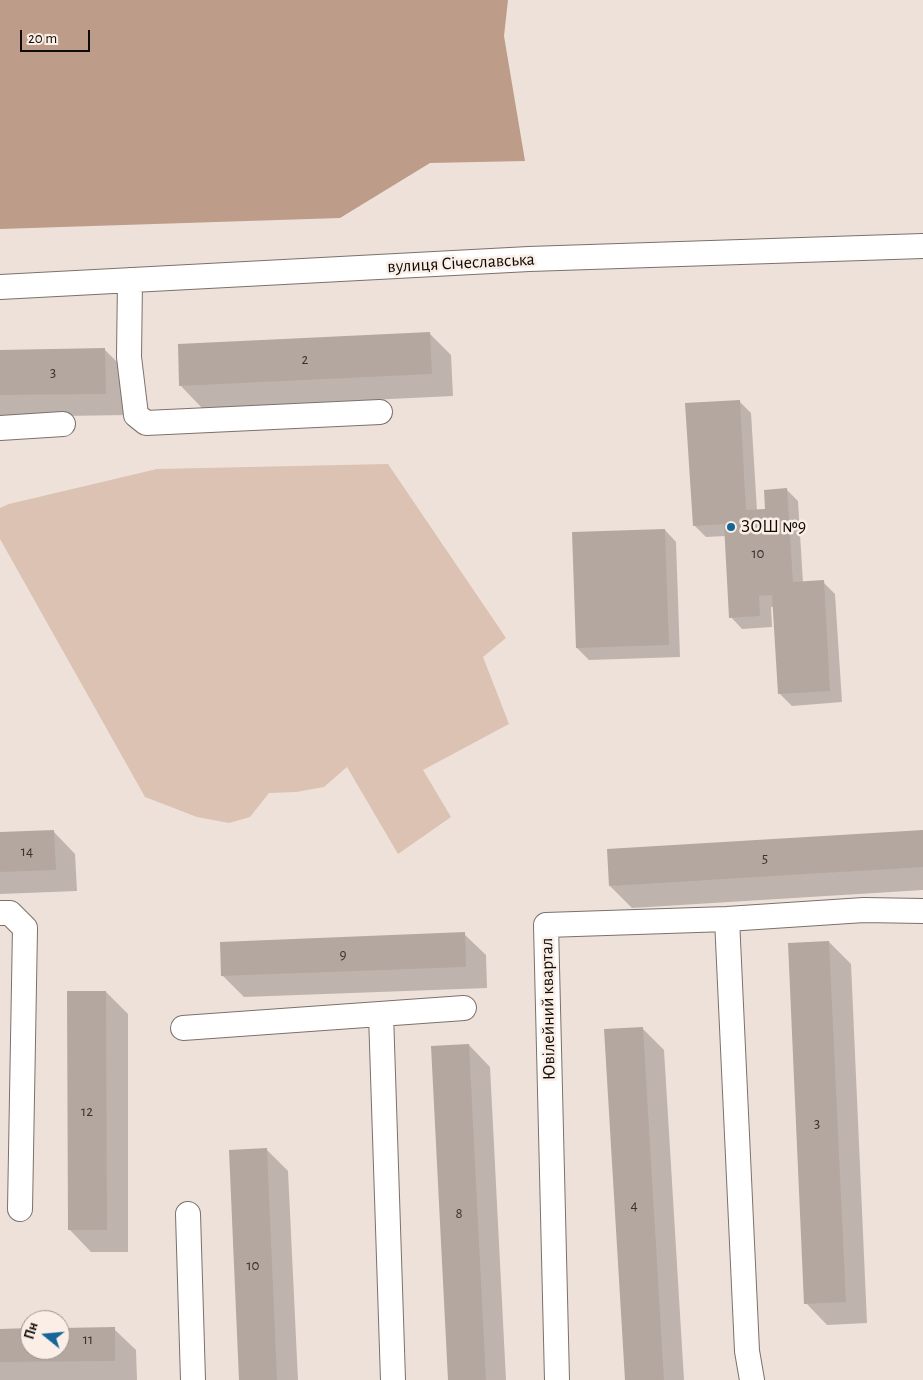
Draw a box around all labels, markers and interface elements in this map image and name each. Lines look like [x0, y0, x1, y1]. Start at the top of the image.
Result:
scale bar [22, 20, 92, 52]
text: 20 m [28, 31, 57, 46]
street label: вулиця Січеславська [387, 248, 535, 278]
house number: 2 [302, 350, 308, 368]
house number: 3 [50, 363, 56, 381]
place label: ЗОШ №9 [741, 516, 806, 538]
marker: ЗОШ №9 [725, 521, 737, 533]
house number: 10 [751, 544, 765, 562]
house number: 14 [21, 842, 33, 860]
house number: 5 [762, 849, 768, 867]
street label: Ювілейний квартал [536, 938, 560, 1080]
house number: 9 [339, 945, 347, 963]
house number: 12 [81, 1102, 93, 1120]
house number: 3 [814, 1114, 820, 1132]
house number: 4 [630, 1196, 638, 1214]
house number: 8 [455, 1204, 463, 1222]
house number: 10 [246, 1256, 260, 1274]
north arrow [20, 1310, 70, 1360]
text: Пн [22, 1321, 41, 1341]
house number: 11 [83, 1330, 93, 1348]

